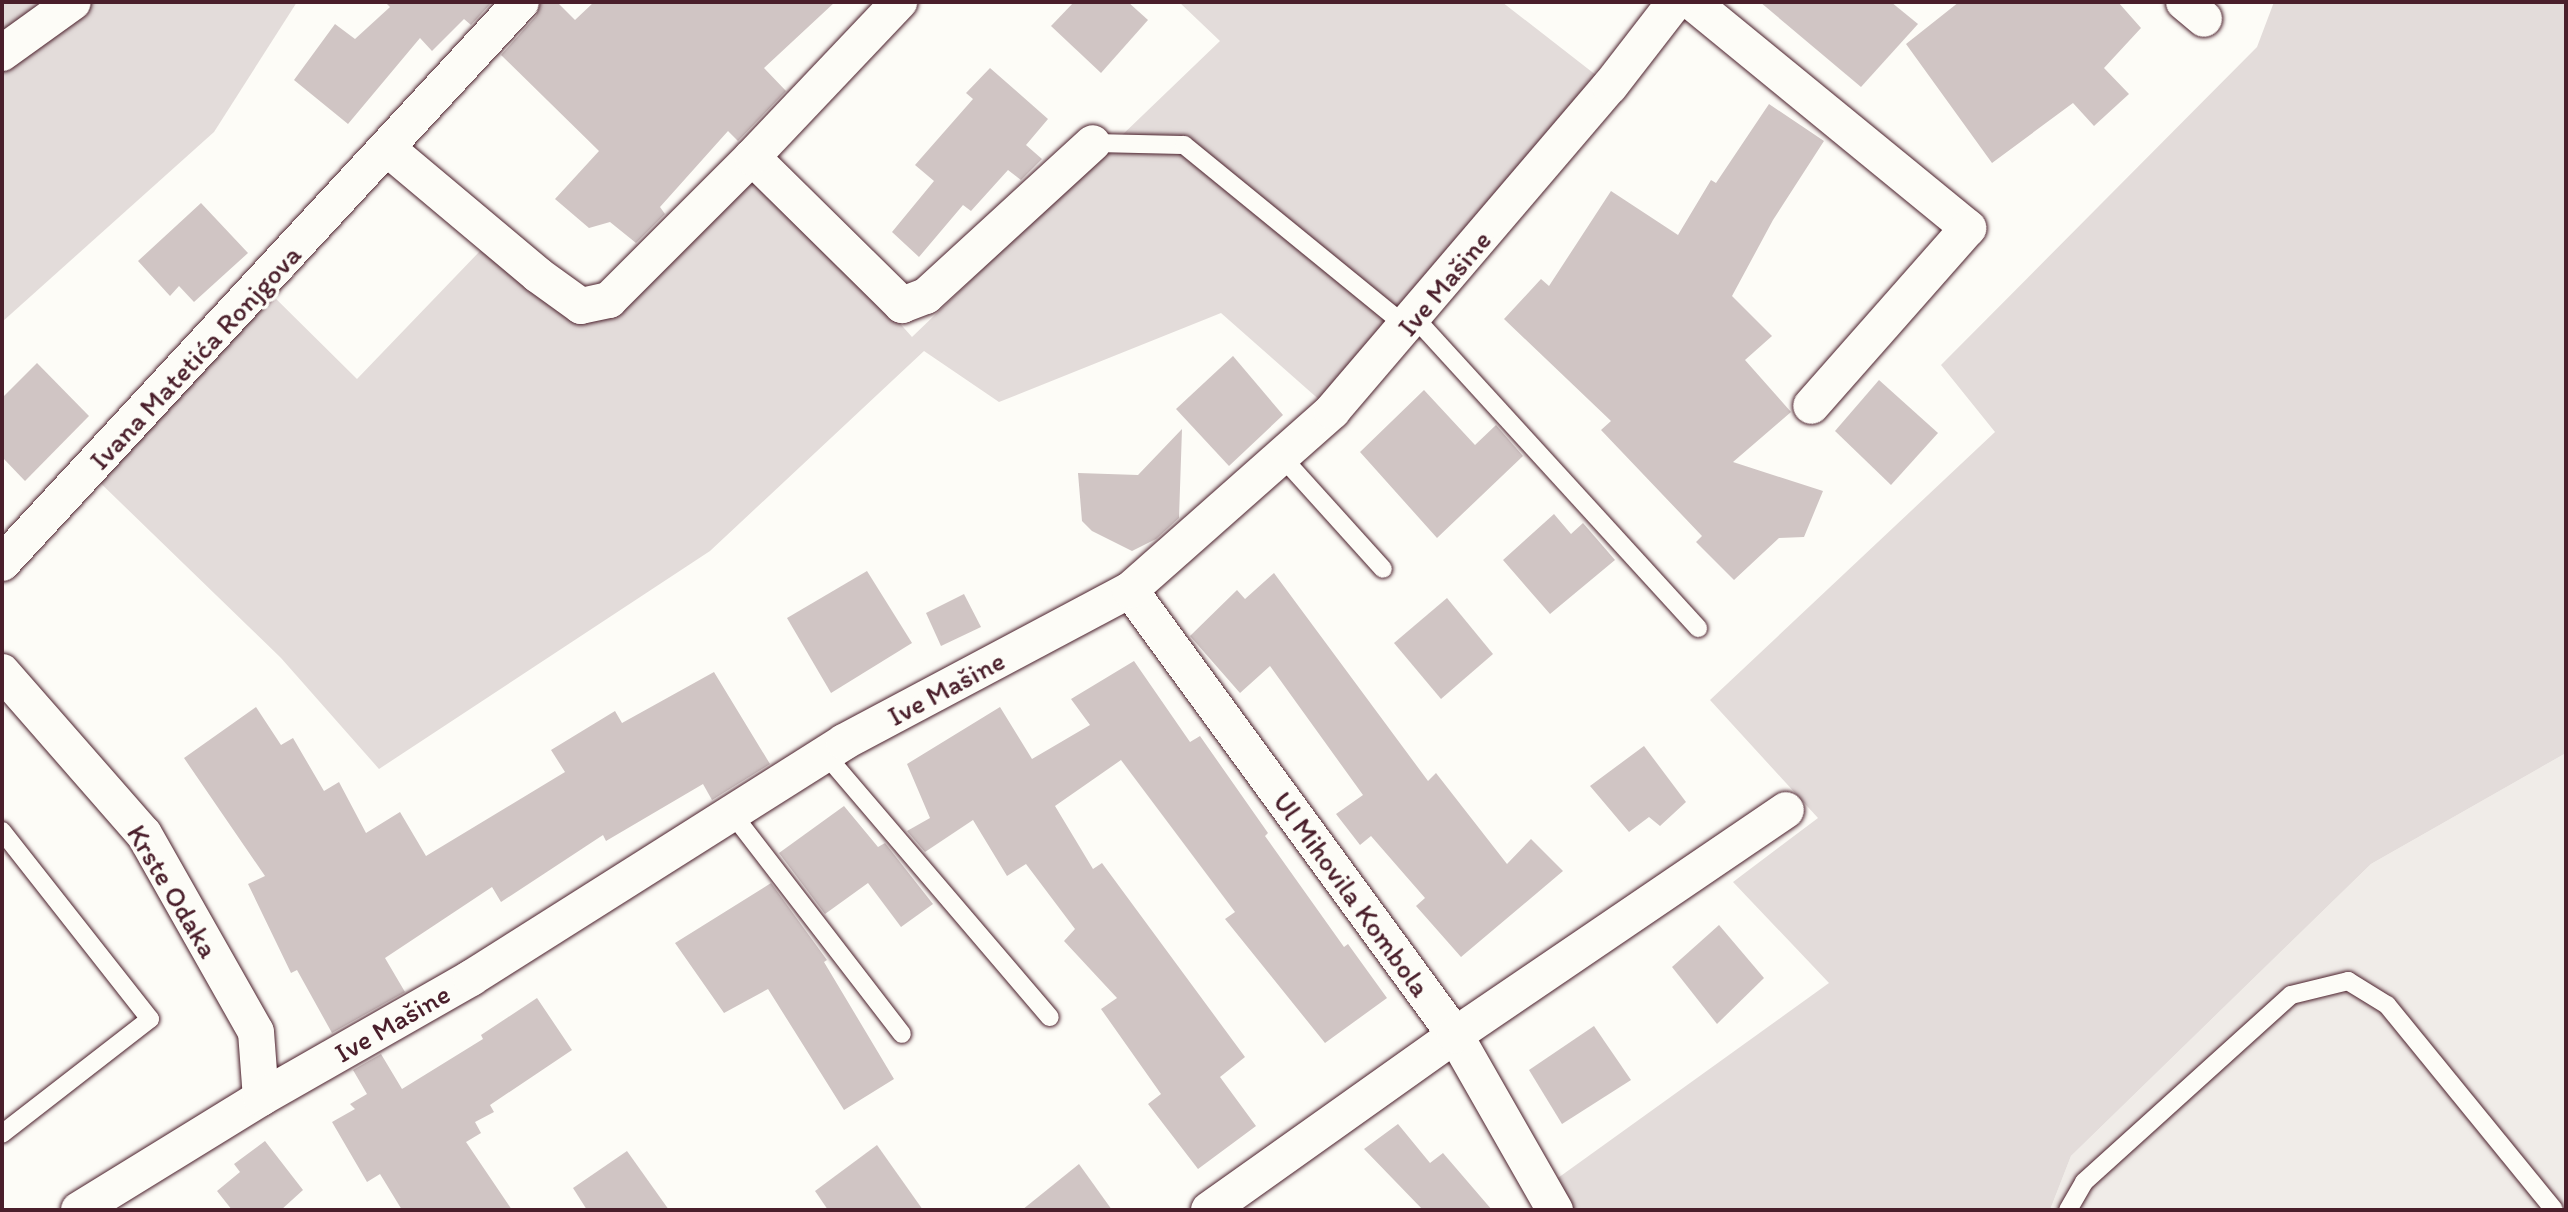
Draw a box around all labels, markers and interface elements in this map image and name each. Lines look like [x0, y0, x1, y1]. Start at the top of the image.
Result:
street label: Ive Mašine [1390, 223, 1498, 343]
street label: Ivana Matetića Ronjgova [82, 238, 308, 476]
street label: Ive Mašine [881, 643, 1011, 733]
street label: Ul Mihovila Kombola [1266, 784, 1438, 1004]
street label: Krste Odaka [120, 818, 226, 964]
street label: Ive Mašine [328, 976, 456, 1070]

